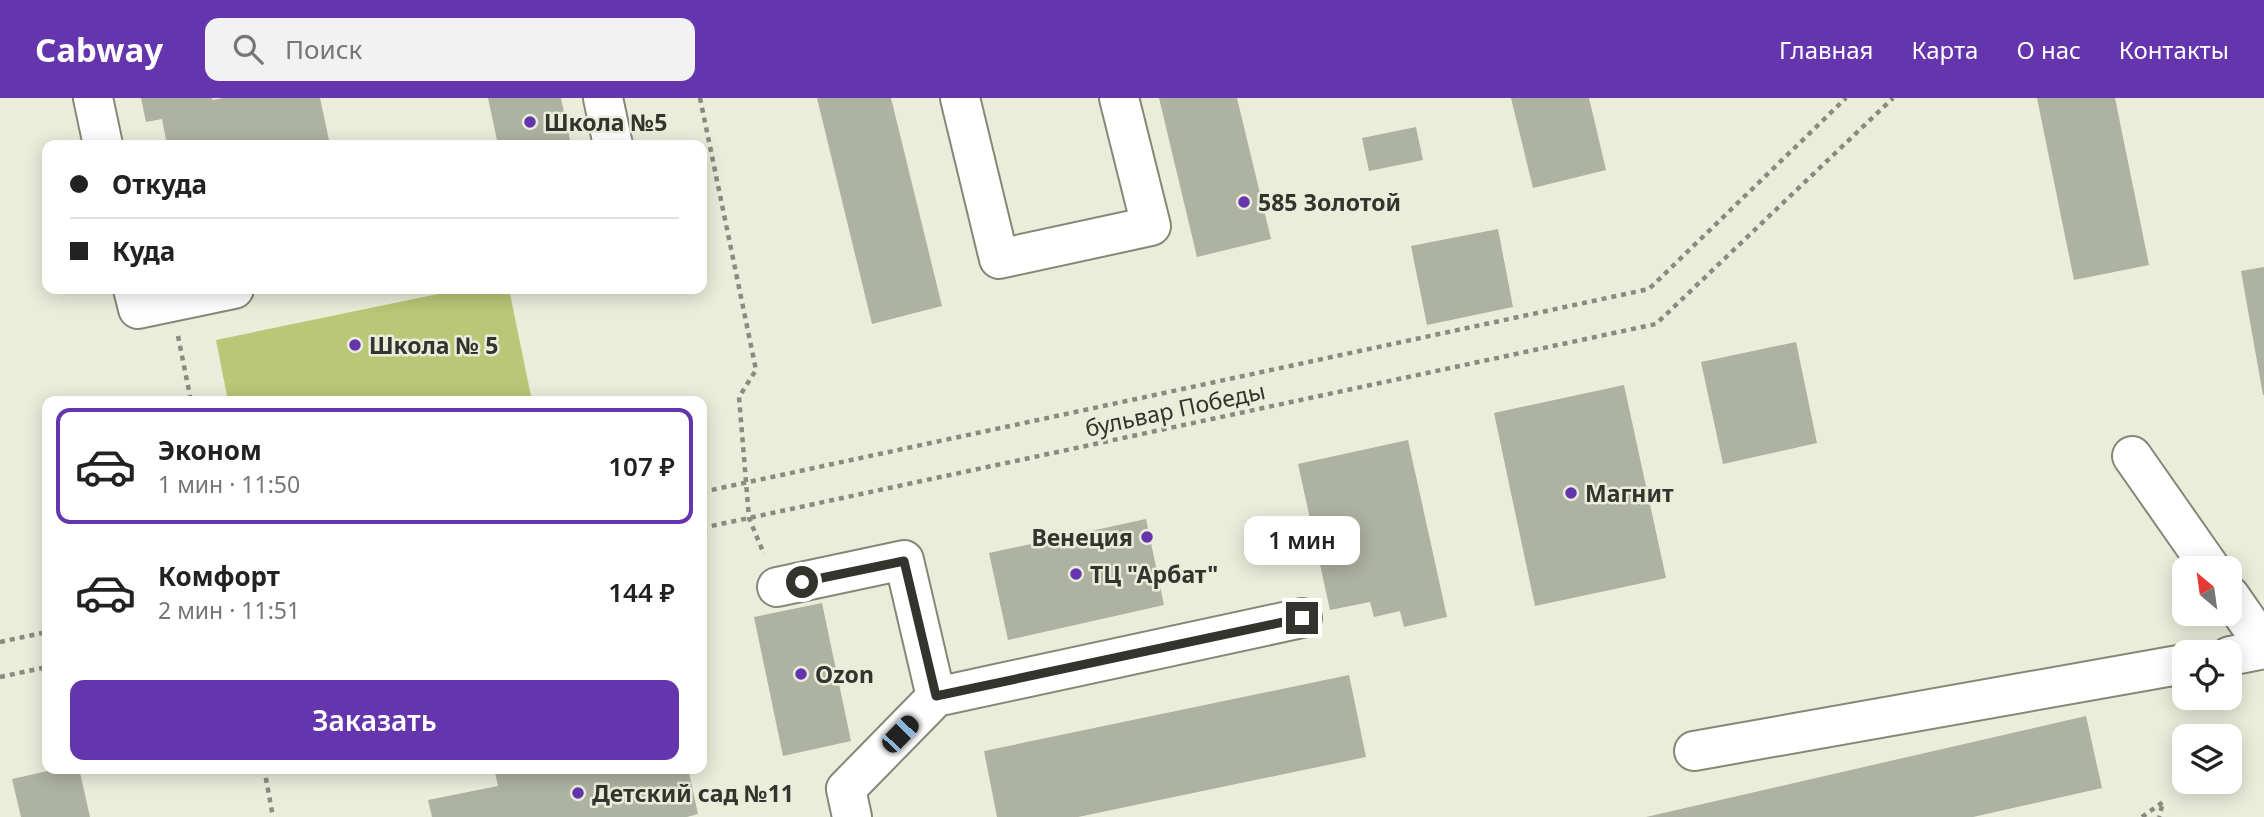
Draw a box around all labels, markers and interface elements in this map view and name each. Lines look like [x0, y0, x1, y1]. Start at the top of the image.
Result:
search box [205, 18, 695, 81]
text: Cabway [35, 27, 163, 72]
icon: search [229, 30, 267, 68]
text: Поиск [285, 31, 362, 67]
text: Главная [1779, 33, 1873, 66]
text: Карта [1911, 33, 1978, 66]
text: О нас [2016, 33, 2081, 66]
text: Контакты [2119, 33, 2229, 66]
place label: Школа №5 [544, 106, 667, 138]
marker: Школа №5 [522, 114, 538, 130]
text: Откуда [112, 166, 207, 202]
place label: 585 Золотой [1258, 186, 1401, 218]
marker: 585 Золотой [1236, 194, 1252, 210]
text: Куда [112, 233, 175, 269]
place label: Школа № 5 [369, 329, 498, 361]
marker: Школа № 5 [347, 337, 363, 353]
street label: бульвар Победы [1082, 374, 1268, 444]
text: Эконом [158, 432, 262, 468]
icon: car [74, 435, 137, 498]
text: 107 ₽ [608, 448, 675, 484]
text: 1 мин · 11:50 [158, 468, 300, 500]
place label: Магнит [1585, 477, 1674, 509]
marker: Магнит [1563, 485, 1579, 501]
callout: 1 мин [1244, 517, 1360, 566]
place label: Венеция [1031, 521, 1133, 553]
text: 1 мин [1268, 524, 1336, 556]
marker: Венеция [1139, 529, 1155, 545]
north arrow [2172, 556, 2242, 626]
map controls [2172, 556, 2242, 794]
text: Комфорт [158, 558, 280, 594]
place label: ТЦ "Арбат" [1090, 558, 1218, 590]
icon: car [74, 561, 137, 624]
route start [786, 566, 818, 598]
marker: ТЦ "Арбат" [1068, 566, 1084, 582]
text: 144 ₽ [608, 574, 675, 610]
text: 2 мин · 11:51 [158, 594, 300, 626]
route end [1286, 602, 1318, 634]
button: locate [2172, 640, 2242, 710]
place label: Ozon [815, 658, 874, 690]
marker: Ozon [793, 666, 809, 682]
button: Заказать [70, 680, 679, 760]
car [878, 712, 923, 756]
button: layers [2172, 724, 2242, 794]
place label: Детский сад №11 [592, 777, 794, 809]
marker: Детский сад №11 [570, 785, 586, 801]

